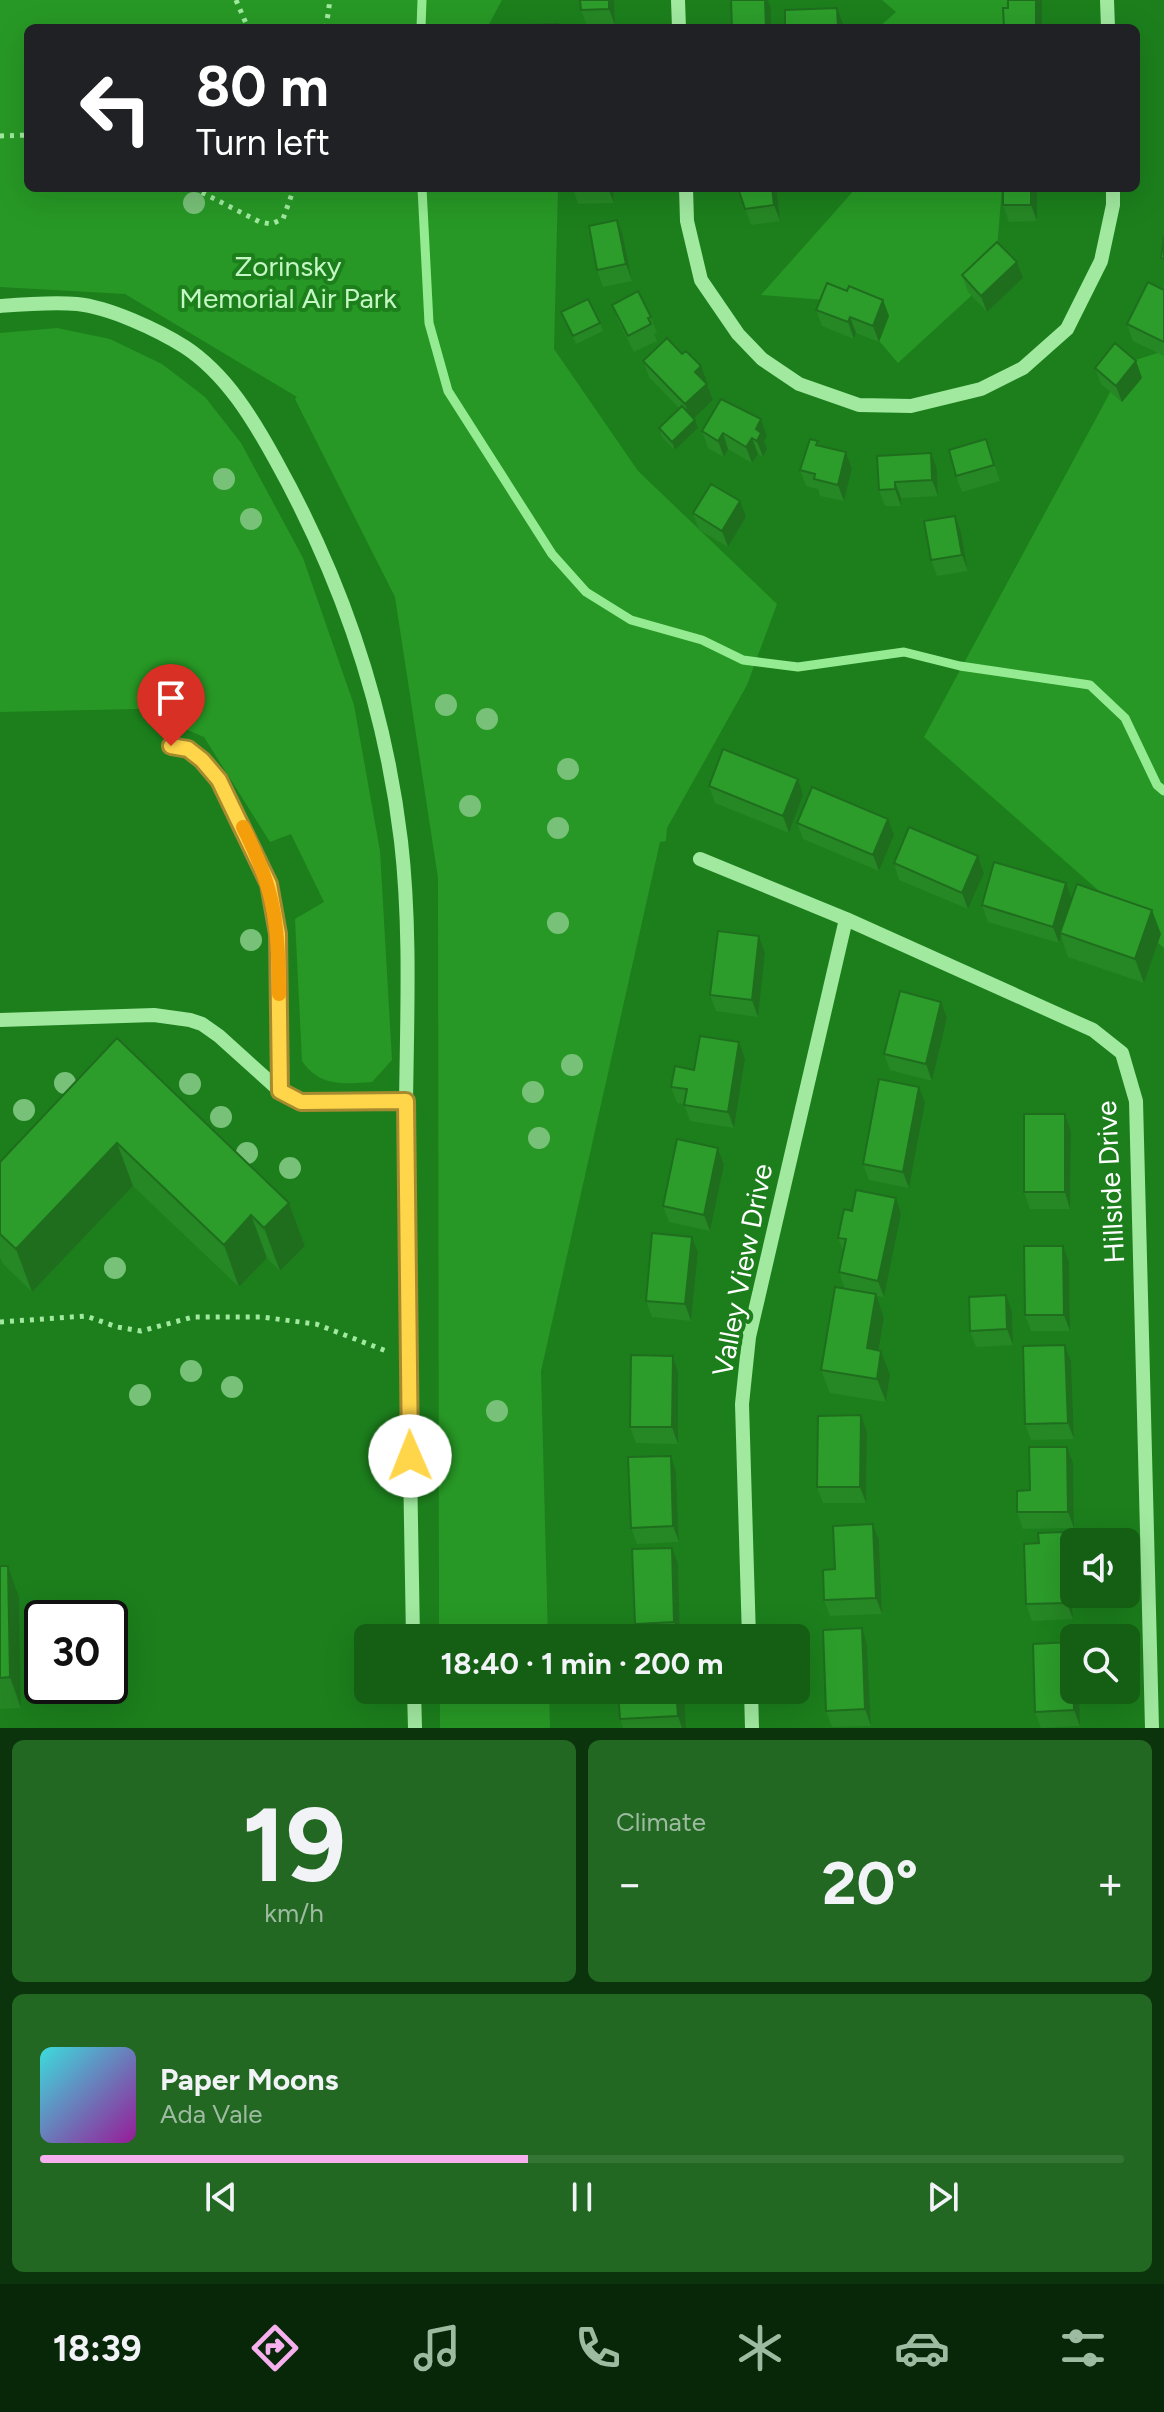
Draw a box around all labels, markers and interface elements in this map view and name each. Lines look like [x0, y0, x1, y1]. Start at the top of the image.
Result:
text: 80 m [196, 53, 329, 120]
icon: left [64, 56, 168, 160]
text: Turn left [196, 121, 330, 164]
park label: Zorinsky Memorial Air Park [179, 249, 397, 315]
pin [137, 664, 205, 746]
icon: arrive [149, 676, 193, 720]
street label: Hillside Drive [1089, 1100, 1131, 1264]
street label: Valley View Drive [705, 1161, 779, 1379]
position arrow [368, 1414, 452, 1498]
map controls [1060, 1528, 1140, 1704]
button: sound [1060, 1528, 1140, 1608]
speed limit sign: 30 [24, 1600, 128, 1704]
button: search [1060, 1624, 1140, 1704]
text: 18:40 · 1 min · 200 m [440, 1645, 724, 1682]
text: 19 [242, 1782, 346, 1907]
text: Climate [616, 1806, 706, 1838]
text: 20° [822, 1847, 918, 1919]
text: − [616, 1857, 643, 1910]
text: + [1097, 1857, 1124, 1910]
text: km/h [264, 1897, 324, 1929]
text: Paper Moons [160, 2061, 339, 2098]
text: Ada Vale [160, 2098, 263, 2130]
icon: previous [199, 2175, 243, 2219]
icon: pause [560, 2175, 604, 2219]
icon: next [921, 2175, 965, 2219]
icon: directions [247, 2320, 303, 2376]
icon: music [409, 2320, 465, 2376]
icon: phone [570, 2320, 626, 2376]
icon: climate [732, 2320, 788, 2376]
icon: car [894, 2320, 950, 2376]
icon: filters [1055, 2320, 1111, 2376]
text: 18:39 [53, 2327, 142, 2370]

